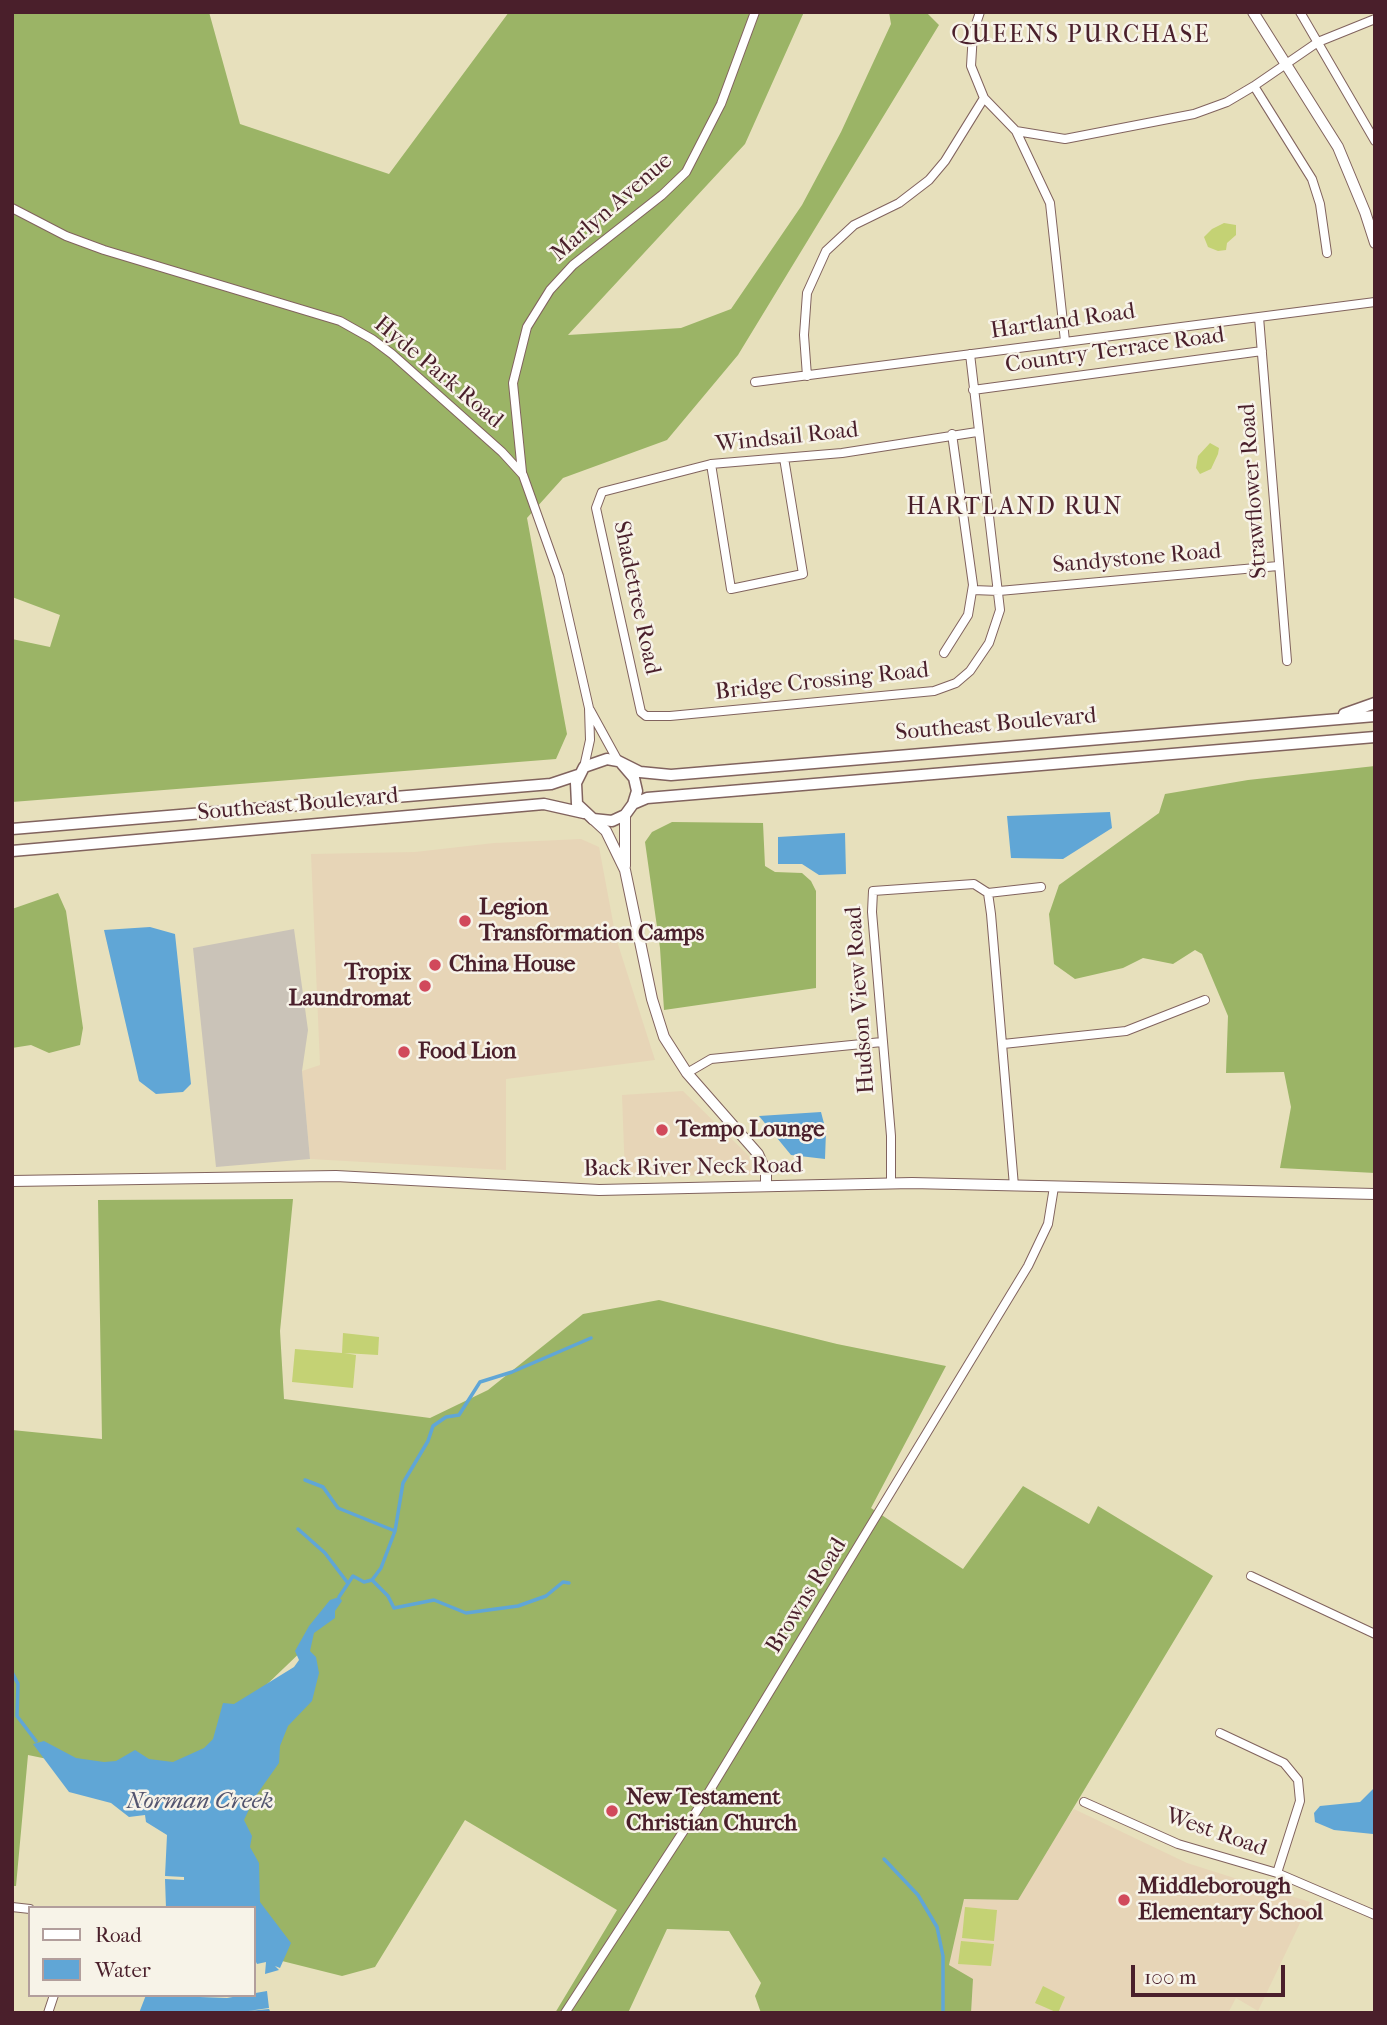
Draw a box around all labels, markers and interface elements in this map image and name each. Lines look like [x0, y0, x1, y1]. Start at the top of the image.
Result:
district label: QUEENS PURCHASE [953, 22, 1209, 50]
street label: Marlyn Avenue [546, 148, 678, 268]
street label: Hartland Road [989, 298, 1137, 346]
street label: Hyde Park Road [368, 311, 508, 435]
street label: Country Terrace Road [1004, 322, 1226, 380]
street label: Strawflower Road [1234, 403, 1274, 579]
street label: Windsail Road [714, 417, 860, 459]
district label: HARTLAND RUN [908, 494, 1122, 522]
street label: Shadetree Road [606, 519, 666, 677]
street label: Sandystone Road [1052, 538, 1222, 580]
street label: Bridge Crossing Road [714, 657, 930, 707]
street label: Southeast Boulevard [894, 702, 1098, 748]
street label: Southeast Boulevard [196, 782, 400, 828]
place label: Legion Transformation Camps [479, 894, 704, 948]
street label: Hudson View Road [841, 905, 881, 1095]
marker: Legion Transformation Camps [457, 913, 473, 929]
place label: China House [449, 951, 575, 979]
marker: China House [427, 957, 443, 973]
place label: Tropix Laundromat [289, 959, 411, 1013]
marker: Tropix Laundromat [417, 978, 433, 994]
place label: Food Lion [418, 1038, 516, 1066]
marker: Food Lion [396, 1044, 412, 1060]
place label: Tempo Lounge [676, 1116, 825, 1144]
marker: Tempo Lounge [654, 1122, 670, 1138]
street label: Back River Neck Road [583, 1152, 803, 1184]
street label: Browns Road [761, 1533, 853, 1659]
place label: New Testament Christian Church [626, 1784, 797, 1838]
water label: Norman Creek [126, 1788, 274, 1816]
marker: New Testament Christian Church [604, 1803, 620, 1819]
street label: West Road [1162, 1803, 1270, 1863]
place label: Middleborough Elementary School [1138, 1873, 1323, 1927]
marker: Middleborough Elementary School [1116, 1892, 1132, 1908]
legend [28, 1906, 256, 1997]
text: Road [95, 1923, 142, 1947]
scale bar [1135, 1952, 1289, 1996]
text: Water [95, 1958, 151, 1982]
text: 100 m [1144, 1965, 1197, 1989]

